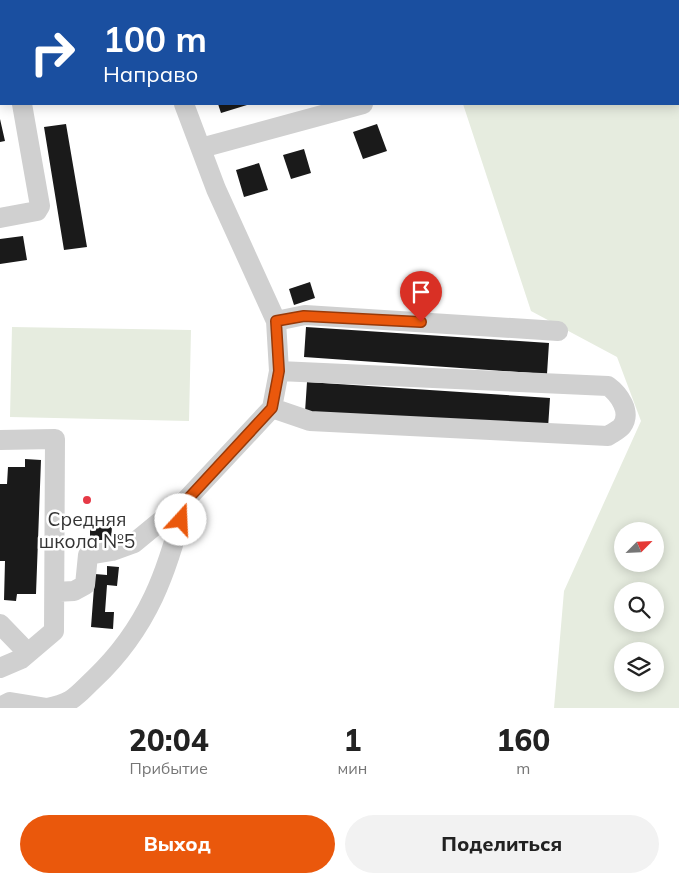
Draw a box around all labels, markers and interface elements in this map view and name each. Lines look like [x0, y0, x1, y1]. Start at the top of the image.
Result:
text: 100 m [103, 17, 207, 61]
icon: right [20, 20, 85, 85]
text: Направо [103, 60, 198, 88]
pin [400, 271, 442, 322]
icon: arrive [407, 278, 435, 306]
position arrow [154, 493, 206, 545]
marker: Средняя школа №5 [81, 494, 93, 506]
place label: Средняя школа №5 [39, 507, 135, 553]
north arrow [614, 522, 664, 572]
map controls [614, 522, 664, 692]
button: search [614, 582, 664, 632]
button: layers [614, 642, 664, 692]
text: 20:04 [129, 721, 209, 759]
text: 1 [343, 721, 361, 759]
text: 160 [496, 721, 550, 759]
text: Прибытие [130, 758, 208, 778]
text: мин [337, 758, 367, 778]
text: m [516, 758, 530, 778]
button: Выход [20, 815, 335, 873]
button: Поделиться [345, 815, 659, 873]

